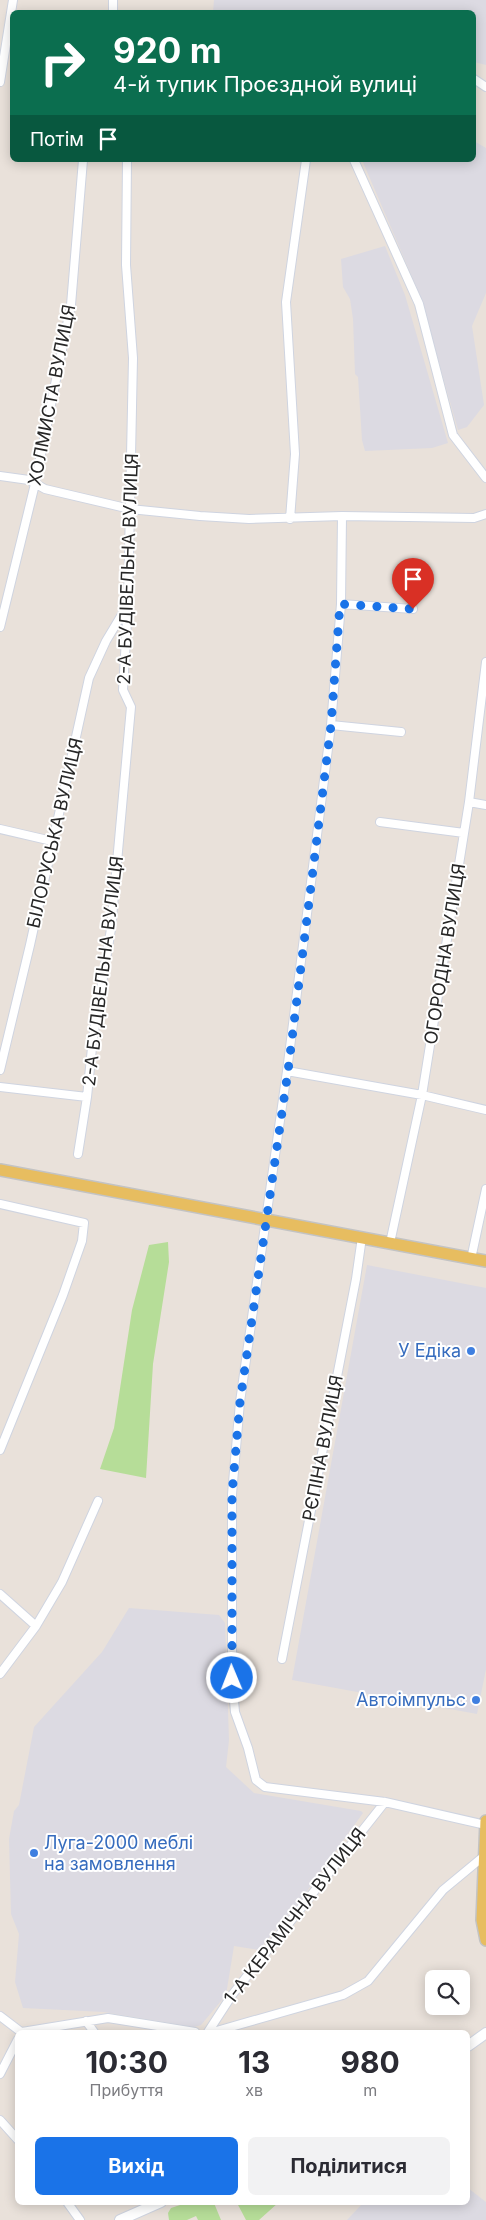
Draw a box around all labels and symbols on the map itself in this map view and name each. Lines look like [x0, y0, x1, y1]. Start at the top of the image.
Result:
street label: ХОЛМИСТА ВУЛИЦЯ [24, 303, 79, 487]
street label: 2-А БУДІВЕЛЬНА ВУЛИЦЯ [113, 453, 142, 685]
pin [392, 558, 434, 609]
street label: БІЛОРУСЬКА ВУЛИЦЯ [22, 736, 87, 930]
street label: 2-А БУДІВЕЛЬНА ВУЛИЦЯ [78, 855, 127, 1087]
street label: ОГОРОДНА ВУЛИЦЯ [420, 862, 469, 1046]
place label: У Едіка [398, 1340, 461, 1361]
marker: У Едіка [465, 1345, 477, 1357]
street label: РЄПІНА ВУЛИЦЯ [298, 1373, 347, 1523]
position arrow [205, 1651, 257, 1703]
place label: Автоімпульс [356, 1689, 466, 1710]
marker: Автоімпульс [470, 1694, 482, 1706]
street label: 1-А КЕРАМІЧНА ВУЛИЦЯ [219, 1824, 370, 2008]
place label: Луга-2000 меблі на замовлення [44, 1832, 193, 1874]
marker: Луга-2000 меблі на замовлення [28, 1847, 40, 1859]

